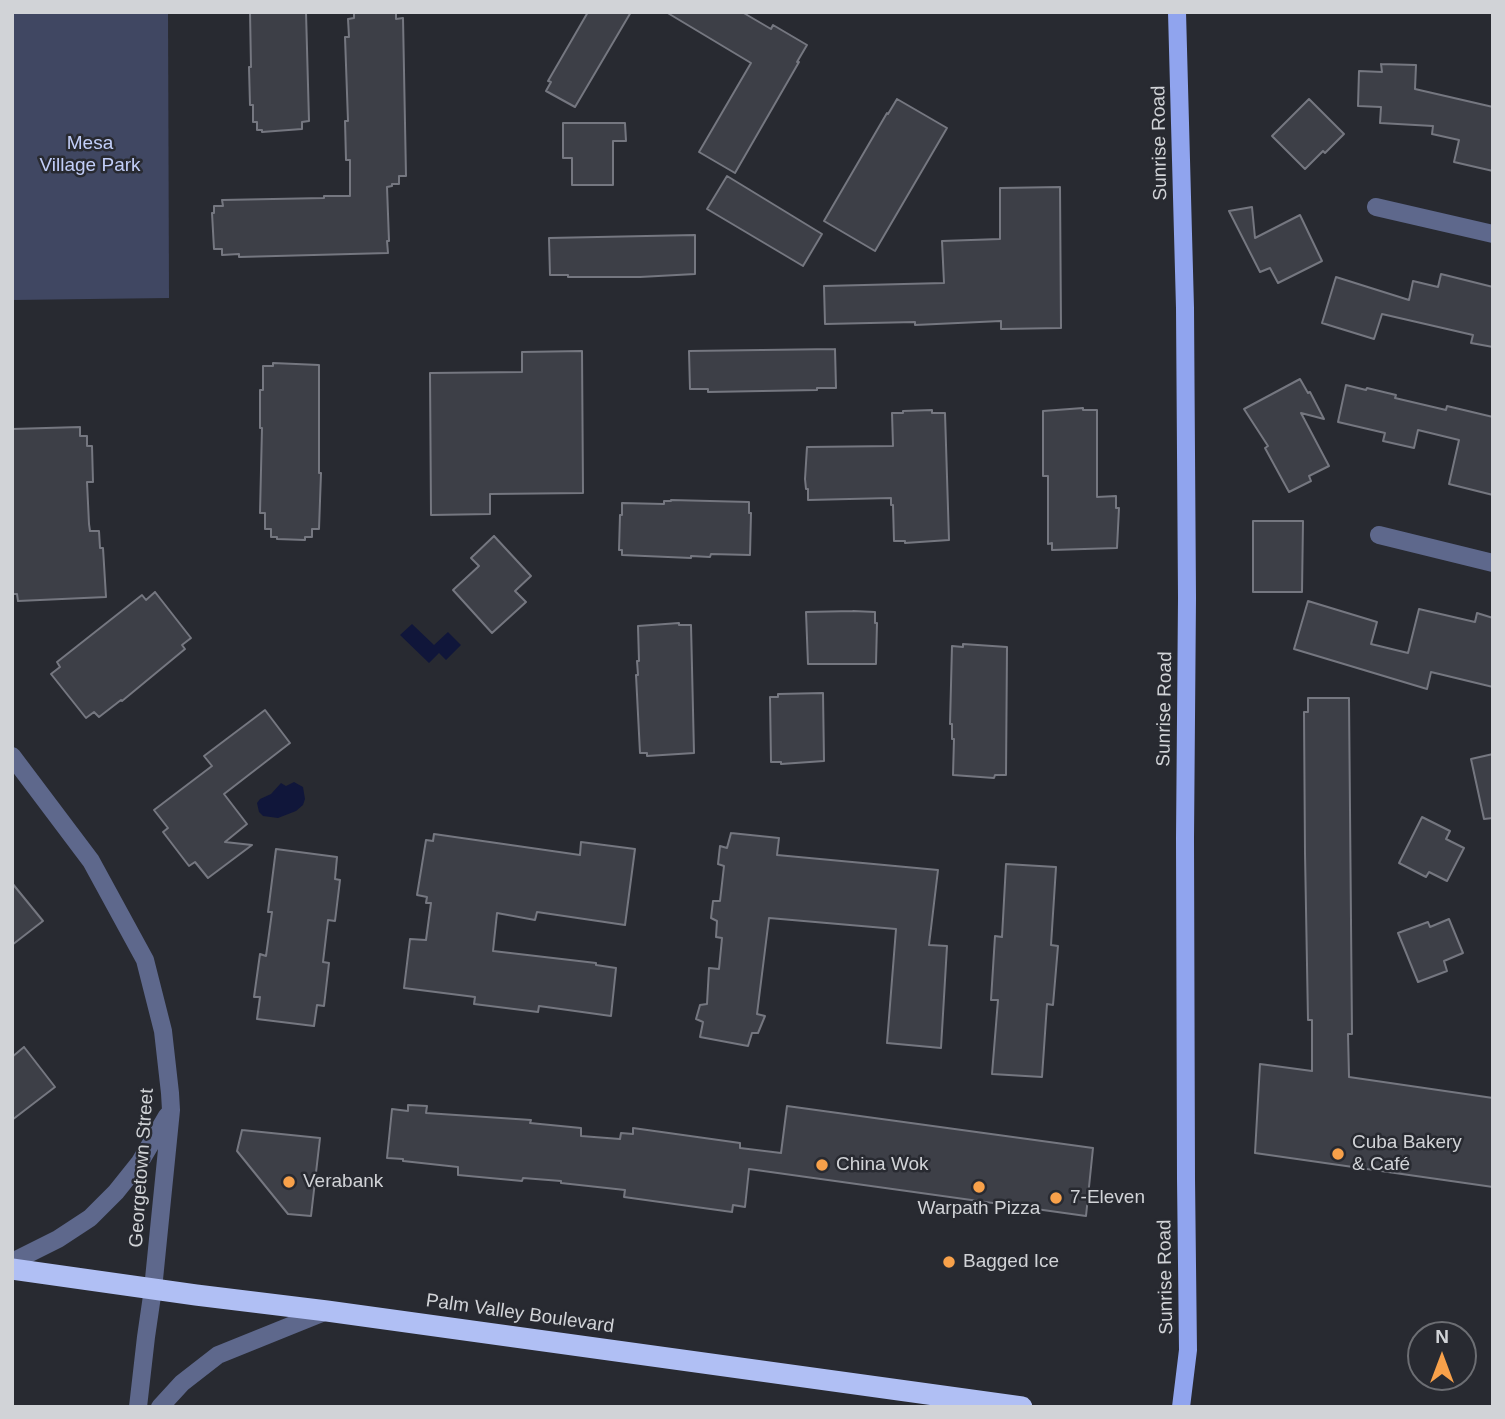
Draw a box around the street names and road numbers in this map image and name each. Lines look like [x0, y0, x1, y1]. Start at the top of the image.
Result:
street label: Sunrise Road [1148, 85, 1172, 201]
street label: Sunrise Road [1153, 651, 1177, 767]
street label: Georgetown Street [125, 1088, 159, 1248]
street label: Sunrise Road [1154, 1219, 1178, 1335]
street label: Palm Valley Boulevard [424, 1290, 616, 1338]

